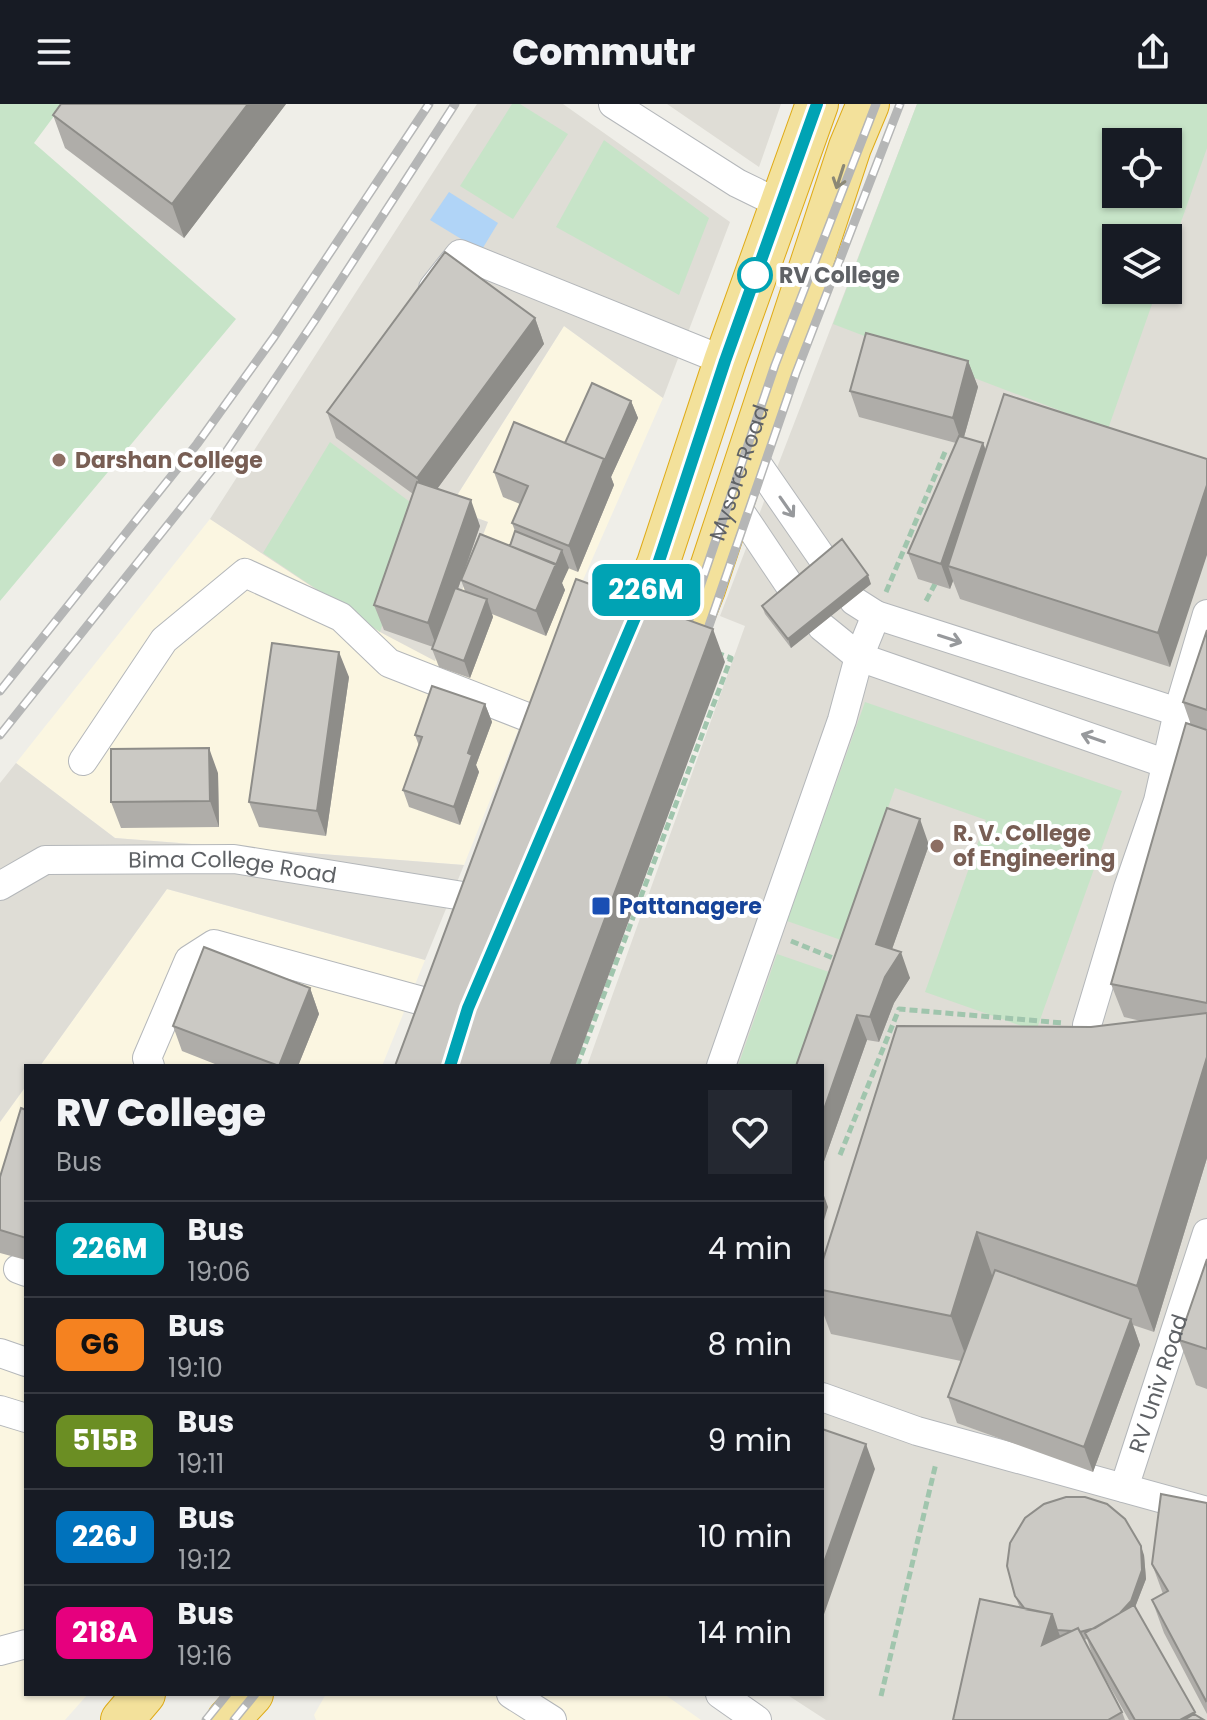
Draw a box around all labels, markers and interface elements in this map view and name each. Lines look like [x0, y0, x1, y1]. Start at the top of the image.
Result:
text: Commutr [512, 27, 695, 78]
icon: menu [32, 30, 76, 74]
icon: share [1131, 30, 1175, 74]
map controls [1102, 128, 1182, 304]
button: locate [1102, 128, 1182, 208]
one-way arrow [832, 164, 846, 189]
button: layers [1102, 224, 1182, 304]
marker: RV College [738, 258, 772, 292]
place label: RV College [779, 260, 900, 291]
street label: Mysore Road [701, 400, 776, 545]
place label: Darshan College [75, 445, 263, 476]
marker: Darshan College [50, 451, 68, 469]
one-way arrow [779, 496, 795, 518]
line badge: 226M [590, 564, 702, 616]
text: 226M [608, 570, 684, 609]
one-way arrow [937, 632, 963, 647]
one-way arrow [1081, 730, 1106, 745]
place label: R. V. College of Engineering [953, 818, 1115, 874]
marker: R. V. College of Engineering [928, 837, 946, 855]
street label: Bima College Road [128, 843, 339, 891]
place label: Pattanagere [619, 891, 762, 922]
marker: Pattanagere [590, 895, 612, 917]
text: RV College [56, 1086, 266, 1139]
button: heart [708, 1090, 792, 1174]
text: Bus [56, 1144, 102, 1180]
text: Bus [188, 1208, 244, 1251]
text: 4 min [708, 1227, 792, 1270]
text: 226M [72, 1229, 148, 1268]
text: 19:06 [188, 1254, 251, 1290]
text: Bus [168, 1304, 225, 1347]
street label: RV Univ Road [1121, 1310, 1195, 1457]
text: 8 min [708, 1323, 792, 1366]
text: G6 [80, 1325, 120, 1364]
text: 19:10 [168, 1350, 223, 1386]
text: Bus [177, 1400, 234, 1443]
text: 9 min [708, 1419, 792, 1462]
text: 515B [72, 1421, 137, 1460]
text: 19:11 [177, 1446, 224, 1482]
text: Bus [178, 1496, 235, 1539]
text: 10 min [698, 1515, 792, 1558]
text: 226J [72, 1517, 138, 1556]
text: 19:12 [178, 1542, 232, 1578]
text: Bus [177, 1592, 234, 1635]
text: 14 min [698, 1611, 792, 1654]
text: 218A [72, 1613, 137, 1652]
text: 19:16 [177, 1638, 232, 1674]

